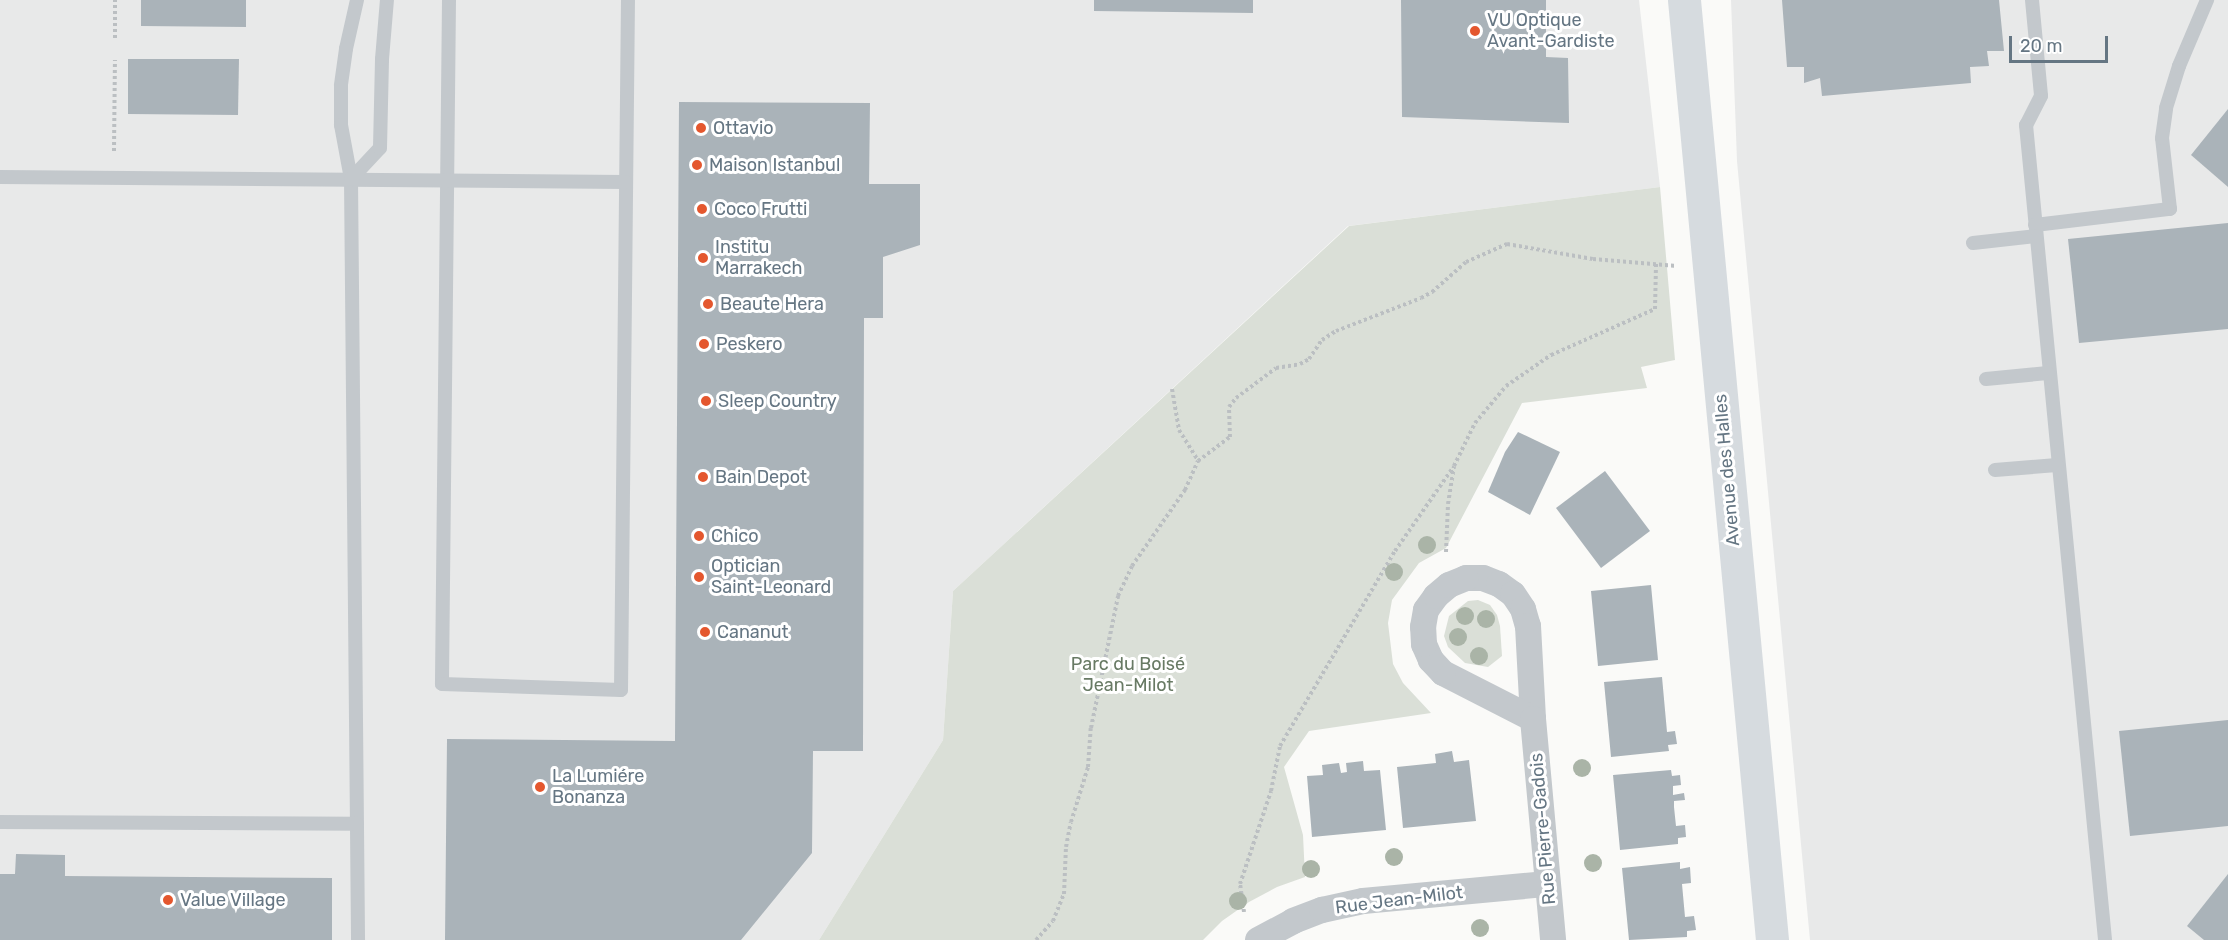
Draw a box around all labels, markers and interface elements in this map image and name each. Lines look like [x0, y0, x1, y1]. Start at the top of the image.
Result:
place label: VU Optique Avant-Gardiste [1487, 10, 1615, 52]
marker: VU Optique Avant-Gardiste [1468, 24, 1482, 38]
scale bar [2012, 24, 2111, 62]
text: 20 m [2020, 35, 2062, 57]
place label: Ottavio [713, 117, 774, 139]
marker: Ottavio [694, 121, 708, 135]
place label: Maison Istanbul [709, 154, 840, 176]
marker: Maison Istanbul [690, 158, 704, 172]
place label: Coco Frutti [714, 198, 807, 220]
marker: Coco Frutti [695, 202, 709, 216]
place label: Institu Marrakech [715, 237, 803, 280]
marker: Institu Marrakech [696, 251, 710, 265]
place label: Beaute Hera [720, 293, 824, 315]
marker: Beaute Hera [701, 297, 715, 311]
place label: Peskero [716, 333, 783, 355]
marker: Peskero [697, 337, 711, 351]
place label: Sleep Country [718, 390, 837, 412]
street label: Avenue des Halles [1710, 393, 1744, 547]
marker: Sleep Country [699, 394, 713, 408]
place label: Bain Depot [715, 466, 807, 488]
marker: Bain Depot [696, 470, 710, 484]
place label: Chico [711, 525, 759, 547]
marker: Chico [692, 529, 706, 543]
place label: Optician Saint-Leonard [711, 556, 831, 598]
marker: Optician Saint-Leonard [692, 570, 706, 584]
place label: Cananut [717, 621, 789, 643]
marker: Cananut [698, 625, 712, 639]
park label: Parc du Boisé Jean-Milot [1071, 654, 1185, 696]
street label: Rue Pierre-Gadois [1526, 752, 1560, 906]
place label: La Lumiére Bonanza [552, 766, 644, 808]
marker: La Lumiére Bonanza [533, 780, 547, 794]
street label: Rue Jean-Milot [1334, 881, 1464, 919]
place label: Value Village [180, 889, 286, 911]
marker: Value Village [161, 893, 175, 907]

